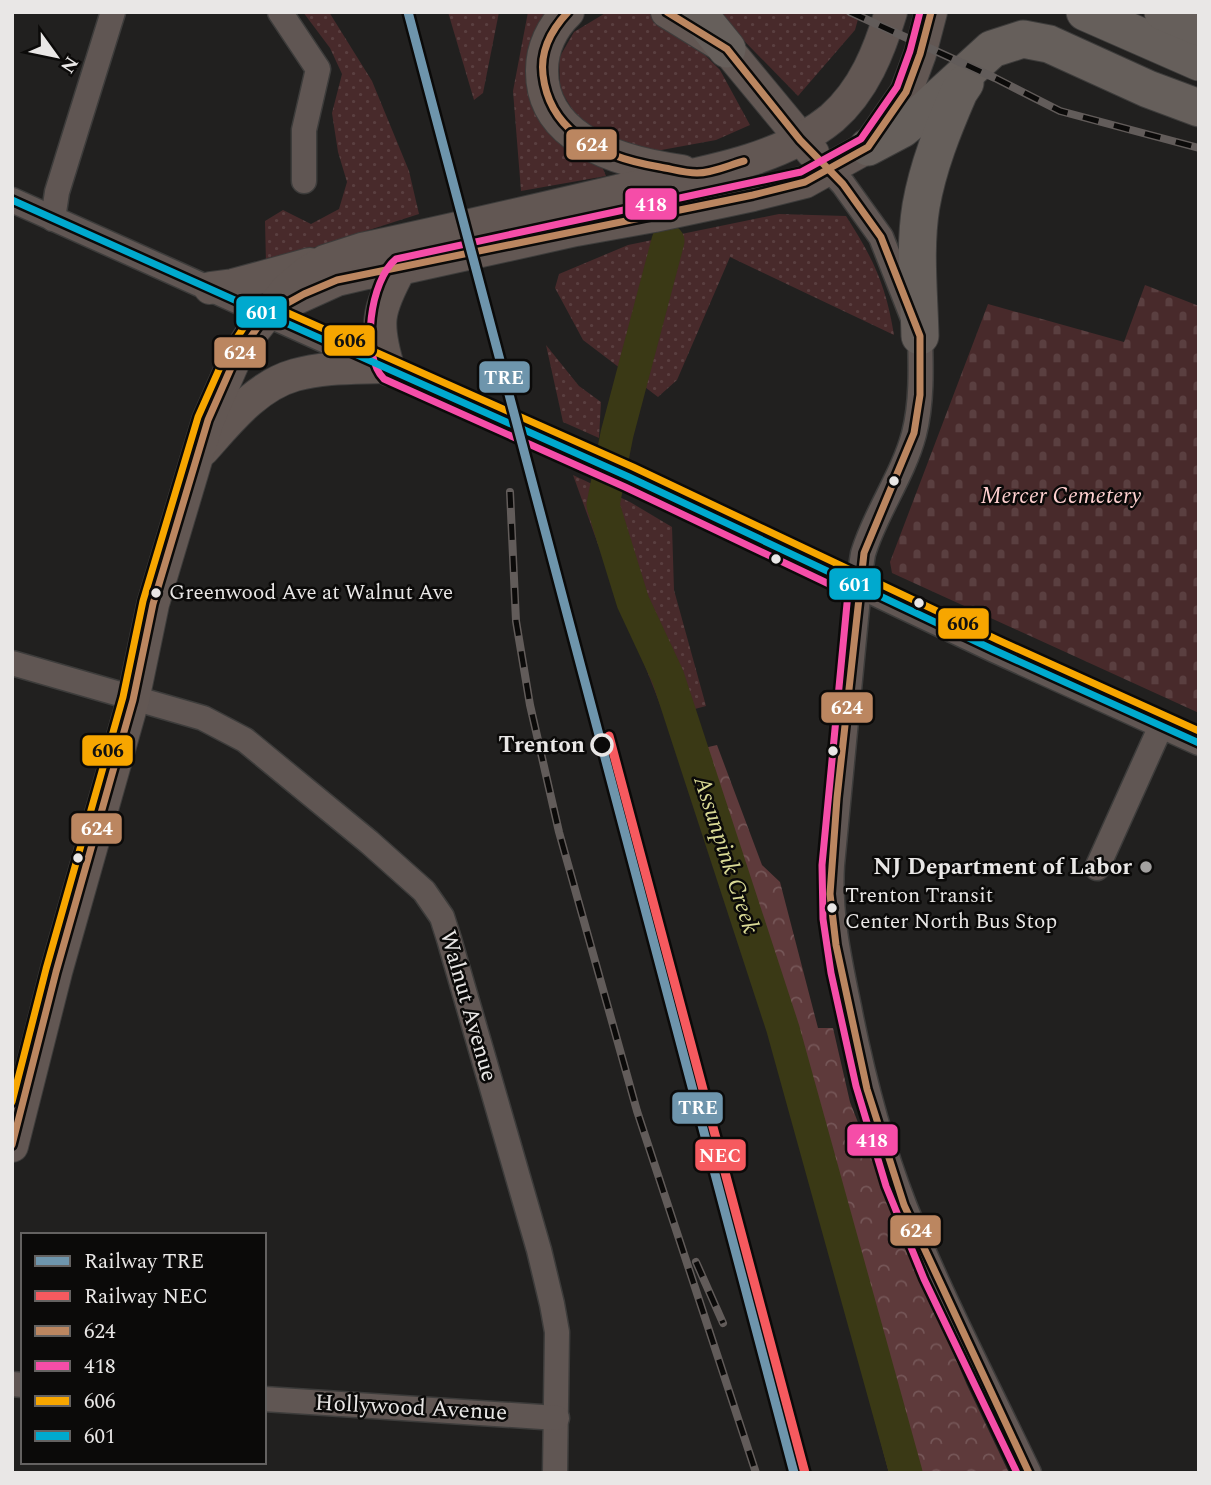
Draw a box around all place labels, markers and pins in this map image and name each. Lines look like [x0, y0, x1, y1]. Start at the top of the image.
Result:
unlabelled marker [887, 474, 901, 488]
unlabelled marker [769, 552, 783, 566]
place label: Greenwood Ave at Walnut Ave [169, 577, 453, 609]
marker: Greenwood Ave at Walnut Ave [149, 586, 163, 600]
unlabelled marker [912, 596, 926, 610]
place label: Trenton [498, 728, 585, 763]
marker: Trenton [591, 734, 613, 756]
unlabelled marker [826, 744, 840, 758]
place label: NJ Department of Labor [873, 850, 1132, 885]
unlabelled marker [71, 851, 85, 865]
marker: NJ Department of Labor [1138, 859, 1154, 875]
place label: Trenton Transit Center North Bus Stop [845, 880, 1057, 938]
marker: Trenton Transit Center North Bus Stop [825, 901, 839, 915]

